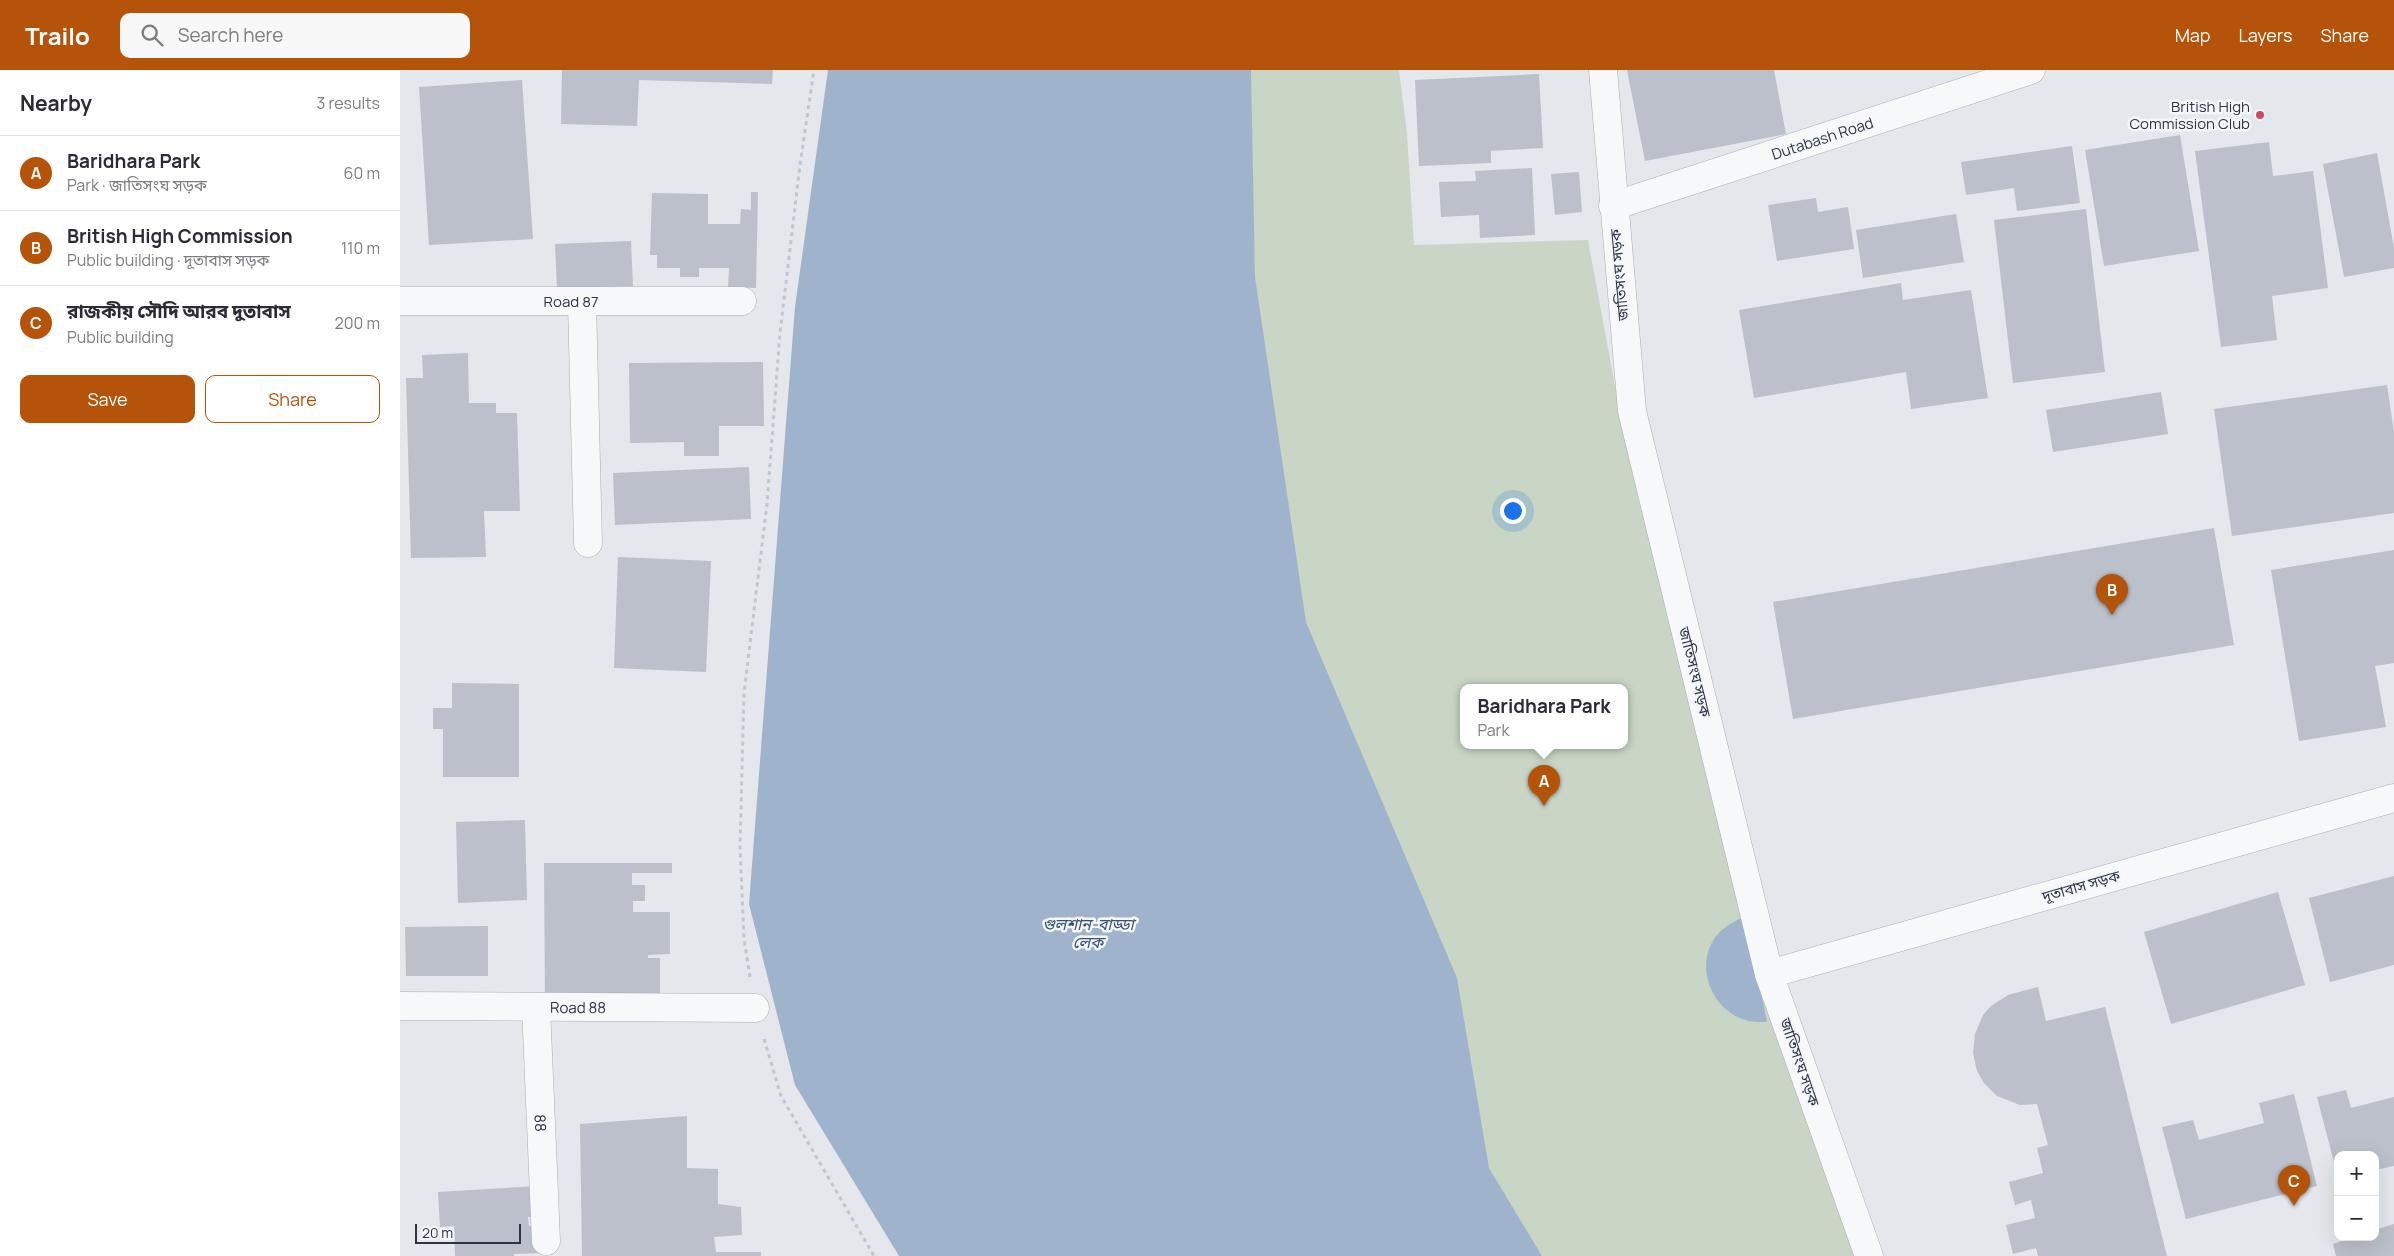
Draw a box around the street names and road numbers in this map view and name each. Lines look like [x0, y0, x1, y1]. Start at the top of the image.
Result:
street label: Dutabash Road [1769, 112, 1876, 164]
street label: জাতিসংঘ সড়ক [1604, 227, 1634, 323]
street label: Road 87 [544, 291, 598, 312]
street label: জাতিসংঘ সড়ক [1673, 624, 1717, 720]
street label: দূতাবাস সড়ক [2039, 865, 2123, 907]
street label: Road 88 [550, 996, 606, 1018]
street label: জাতিসংঘ সড়ক [1775, 1014, 1825, 1110]
street label: 88 [530, 1114, 552, 1132]

